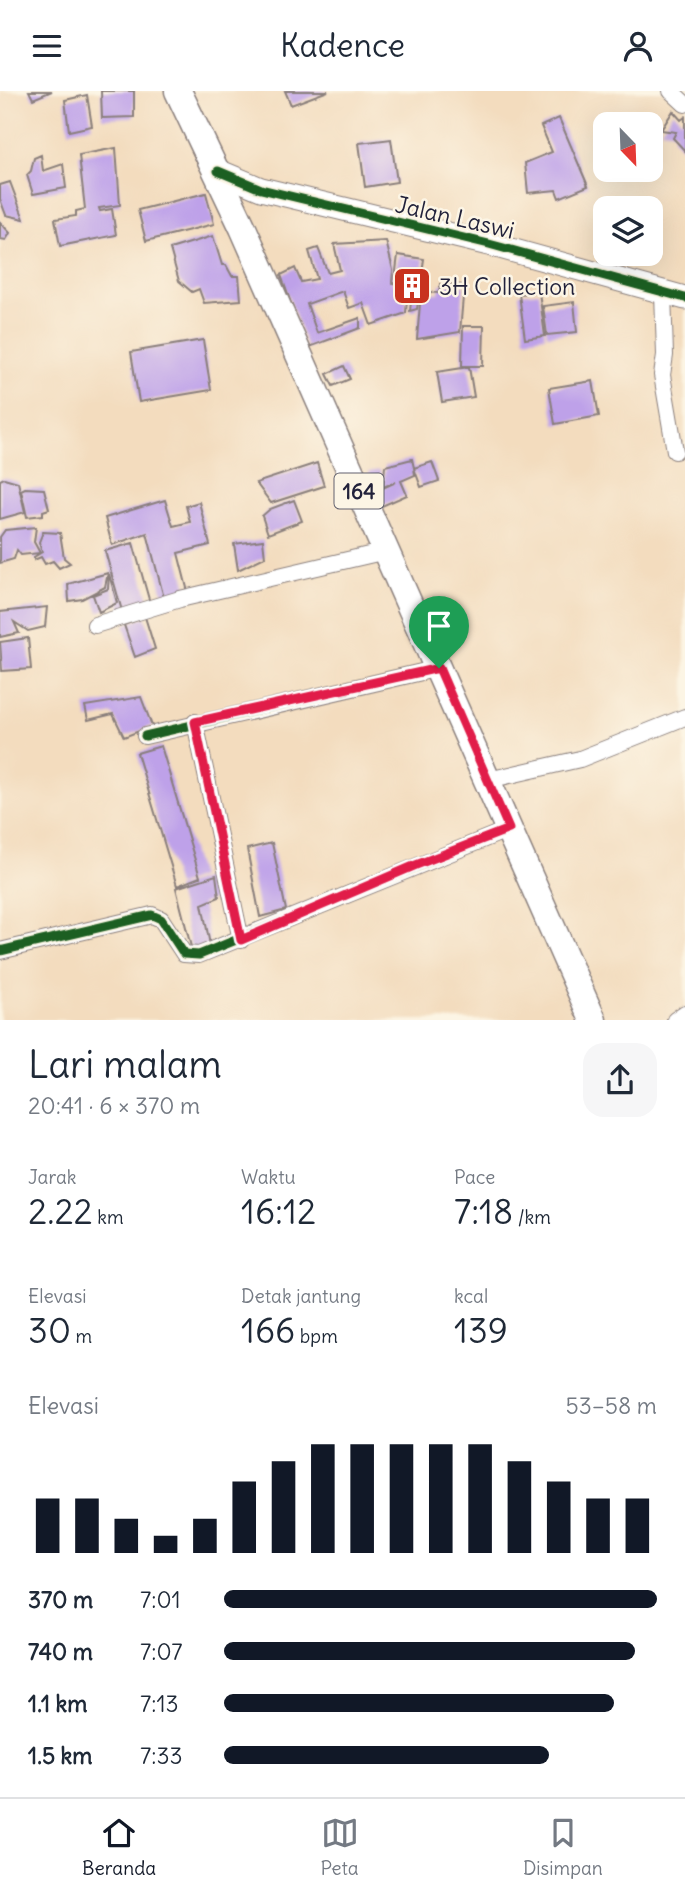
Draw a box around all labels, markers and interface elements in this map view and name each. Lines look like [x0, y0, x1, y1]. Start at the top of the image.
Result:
text: Kadence [280, 25, 405, 66]
icon: menu [28, 27, 66, 65]
icon: person [619, 27, 657, 65]
north arrow [593, 112, 663, 182]
map controls [593, 112, 663, 266]
street label: Jalan Laswi [393, 189, 517, 245]
button: layers [593, 196, 663, 266]
building icon: 3H Collection [391, 265, 433, 307]
place label: 3H Collection [439, 272, 575, 301]
road number: 164 [334, 473, 384, 509]
pin [409, 596, 469, 668]
icon: arrive [420, 607, 458, 645]
text: Lari malam [28, 1041, 222, 1088]
button: share [583, 1043, 657, 1117]
text: 20:41 · 6 × 370 m [28, 1091, 200, 1120]
text: Jarak [28, 1165, 77, 1189]
text: Waktu [241, 1165, 296, 1189]
text: Pace [454, 1165, 495, 1189]
text: 2.22 [28, 1189, 93, 1233]
text: 16:12 [241, 1189, 316, 1233]
text: 7:18 [454, 1189, 513, 1233]
text: km [93, 1205, 124, 1229]
text: /km [513, 1205, 551, 1229]
text: Elevasi [28, 1284, 87, 1308]
text: Detak jantung [241, 1284, 361, 1308]
text: kcal [454, 1284, 488, 1308]
text: 30 [28, 1308, 71, 1352]
text: 166 [241, 1308, 295, 1352]
text: 139 [454, 1308, 508, 1352]
text: m [71, 1324, 92, 1348]
text: bpm [295, 1324, 338, 1348]
text: Elevasi [28, 1391, 99, 1420]
text: 53–58 m [566, 1391, 657, 1420]
text: 370 m [28, 1585, 93, 1614]
text: 7:01 [140, 1585, 181, 1614]
text: 740 m [28, 1637, 93, 1666]
text: 7:07 [140, 1637, 183, 1666]
text: 1.1 km [28, 1689, 87, 1718]
text: 7:13 [140, 1689, 179, 1718]
text: 1.5 km [28, 1741, 93, 1770]
text: 7:33 [140, 1741, 183, 1770]
tab: Beranda [82, 1814, 156, 1880]
tab: Peta [320, 1814, 359, 1880]
tab: Disimpan [523, 1814, 603, 1880]

